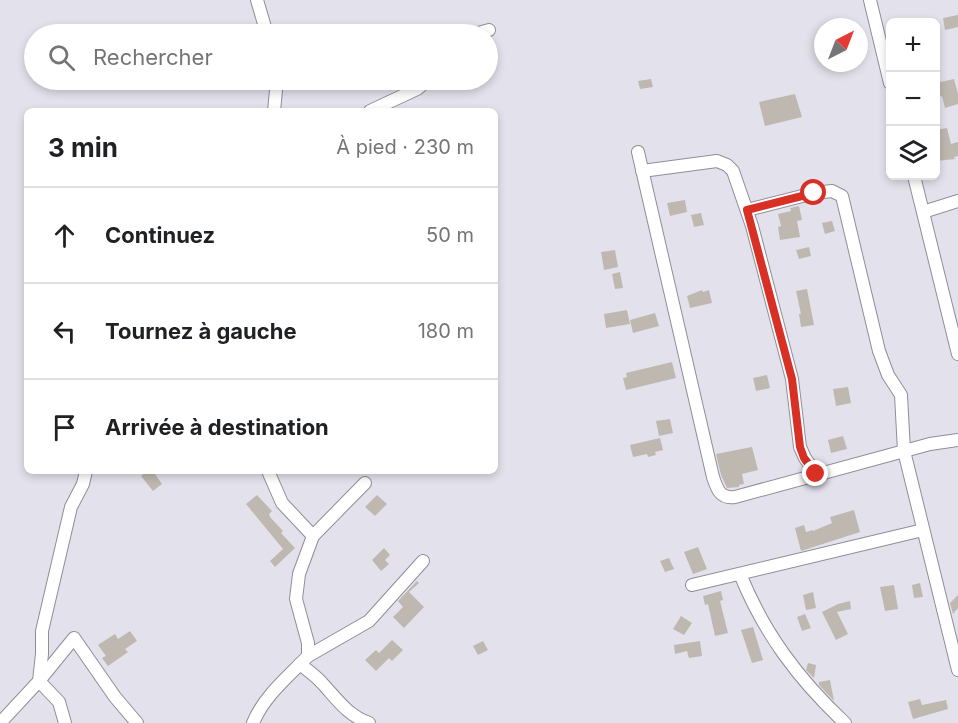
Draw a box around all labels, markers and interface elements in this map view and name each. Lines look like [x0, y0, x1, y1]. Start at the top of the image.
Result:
north arrow [814, 18, 868, 72]
map controls [886, 18, 940, 180]
button: + [886, 18, 940, 72]
search box [24, 24, 498, 90]
icon: search [45, 41, 78, 74]
text: Rechercher [93, 44, 213, 70]
button: − [886, 72, 940, 126]
button: layers [886, 126, 940, 180]
text: 3 min [48, 132, 118, 163]
text: À pied · 230 m [336, 135, 474, 159]
route start [800, 179, 826, 205]
icon: ahead [48, 219, 81, 252]
text: Continuez [105, 222, 215, 248]
text: 50 m [426, 223, 474, 247]
icon: left [48, 315, 81, 348]
text: Tournez à gauche [105, 318, 297, 344]
text: 180 m [418, 319, 474, 343]
icon: arrive [48, 411, 81, 444]
text: Arrivée à destination [105, 414, 329, 440]
route end [802, 460, 828, 486]

